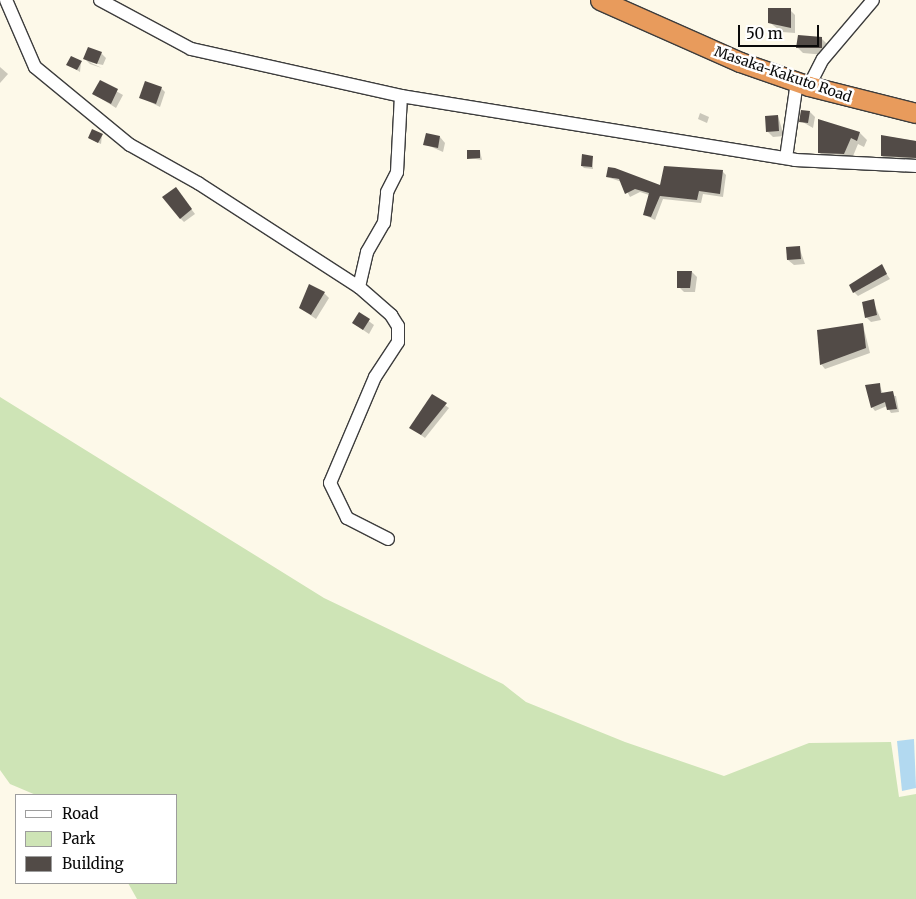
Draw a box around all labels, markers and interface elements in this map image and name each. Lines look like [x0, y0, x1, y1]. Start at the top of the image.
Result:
scale bar [741, 15, 822, 47]
text: 50 m [746, 24, 783, 43]
street label: Masaka-Kakuto Road [712, 43, 854, 105]
legend [15, 794, 178, 884]
text: Road [62, 804, 98, 823]
text: Park [62, 829, 95, 848]
text: Building [62, 854, 124, 873]

